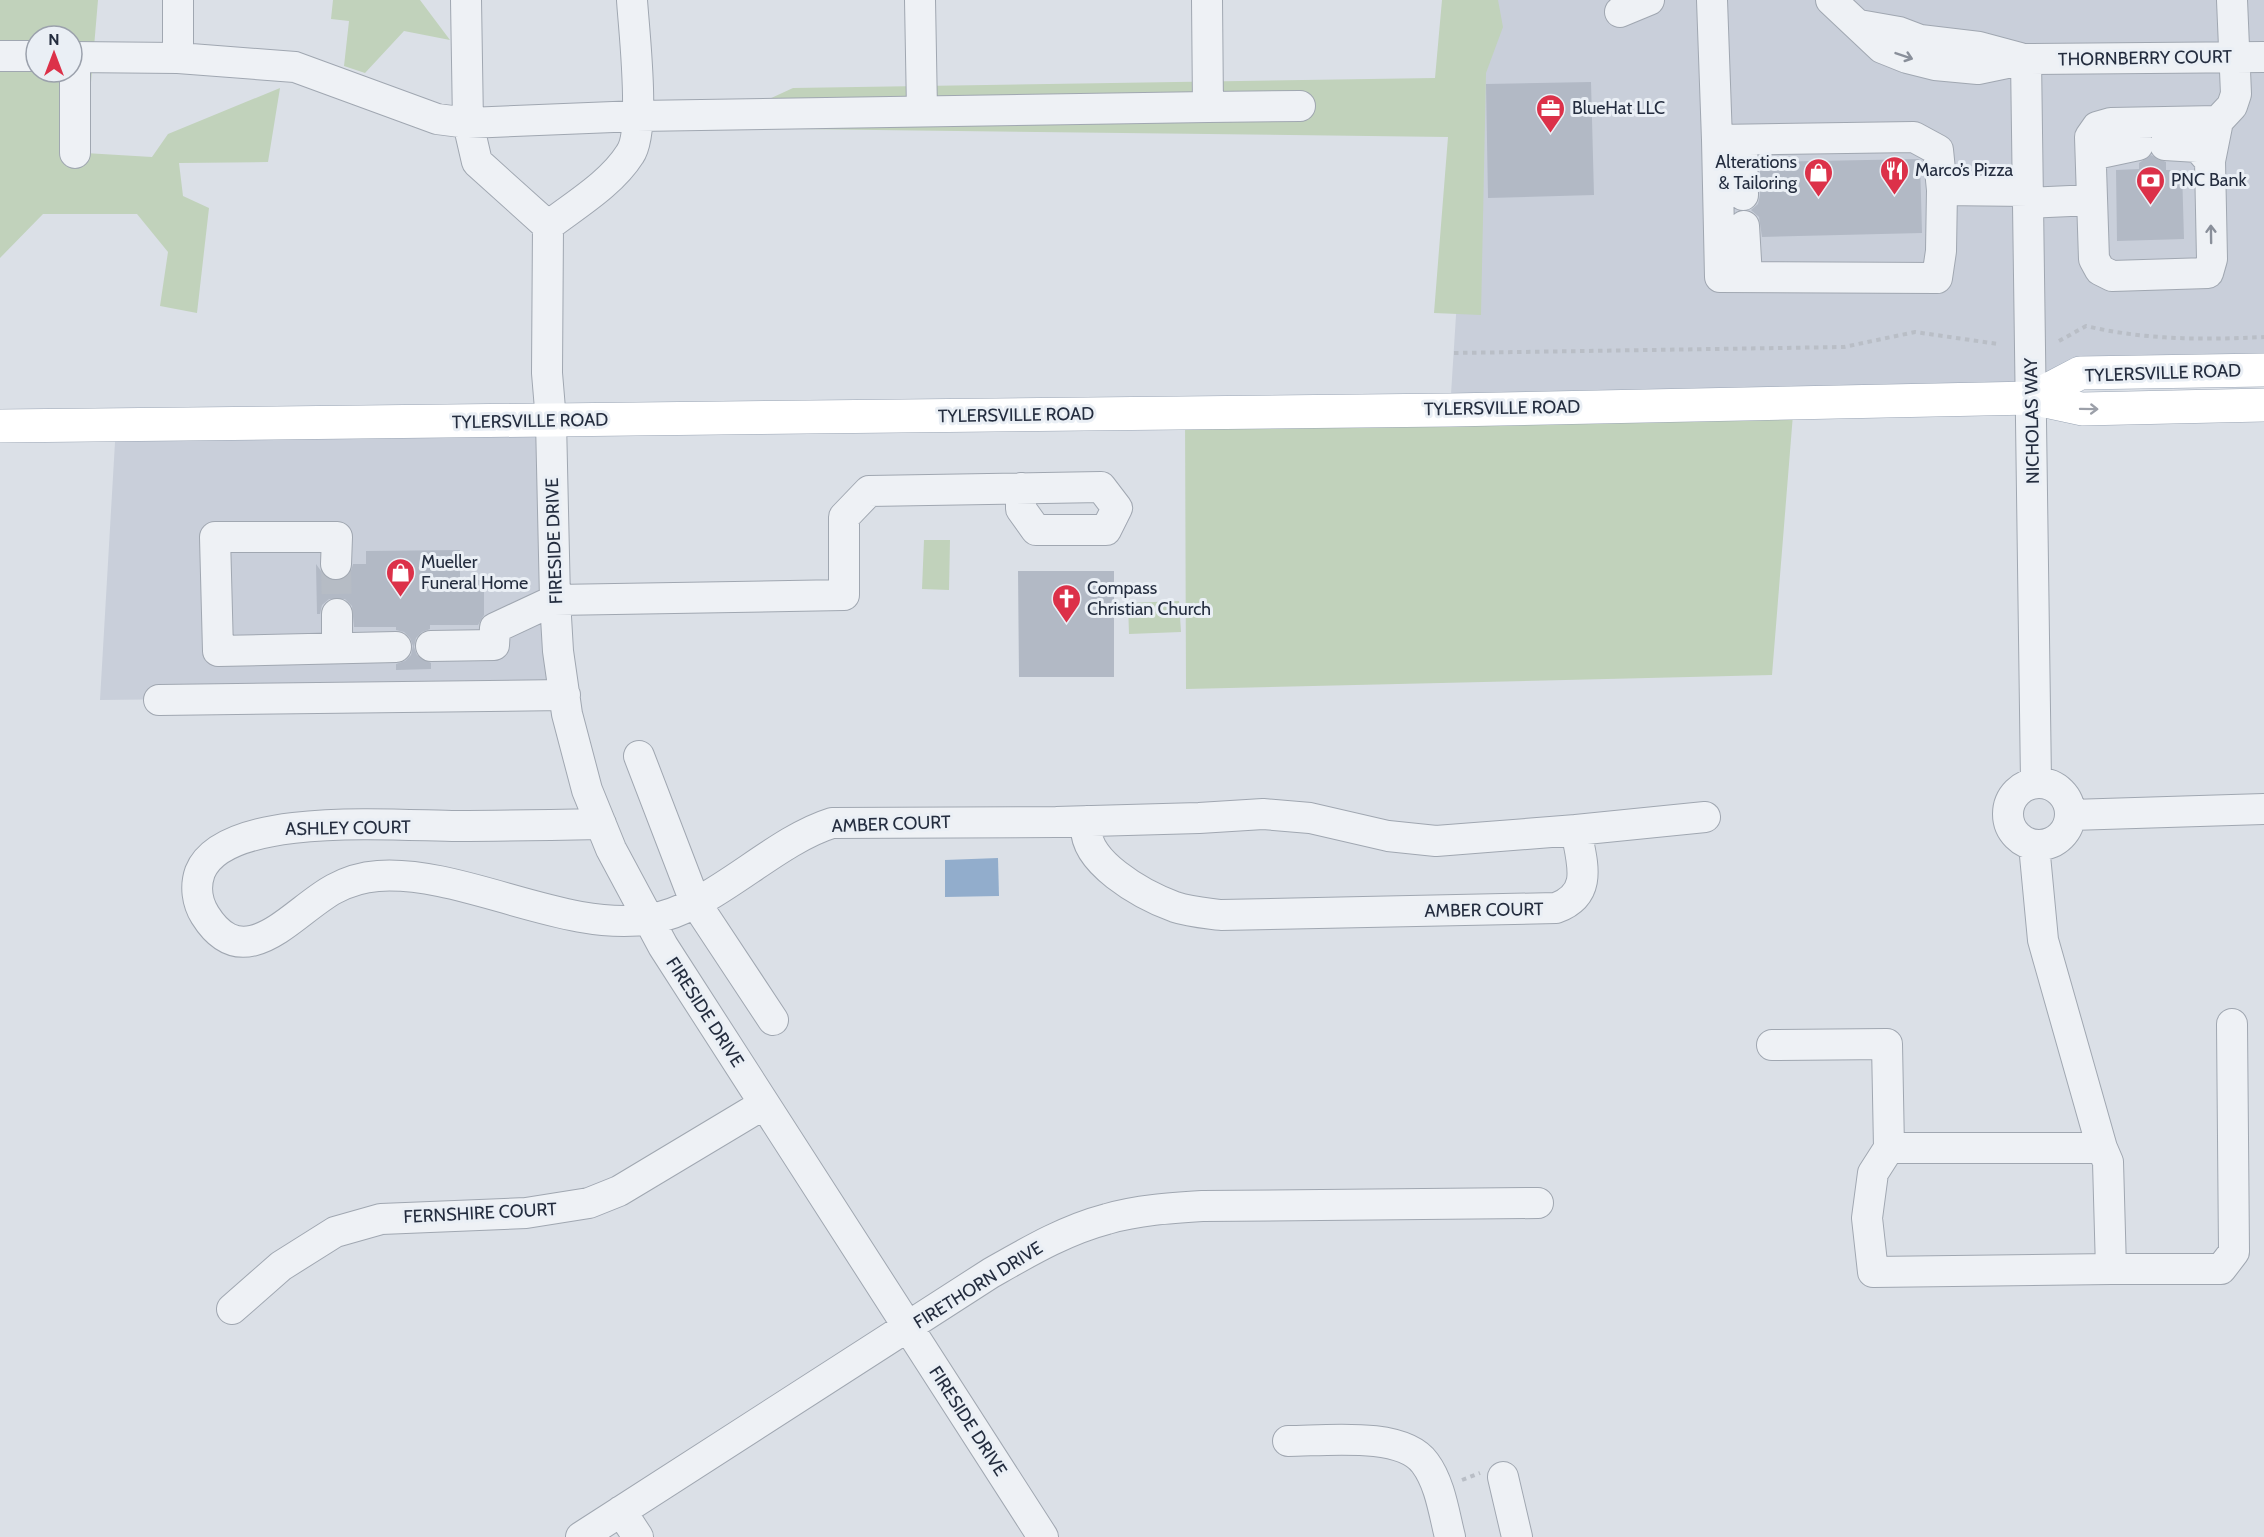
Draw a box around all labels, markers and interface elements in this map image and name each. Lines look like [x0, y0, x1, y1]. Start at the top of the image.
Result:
north arrow [24, 24, 84, 84]
text: N [48, 30, 60, 49]
street label: THORNBERRY COURT [2058, 45, 2233, 71]
one-way arrow [1894, 52, 1913, 63]
office icon: BlueHat LLC [1535, 92, 1567, 134]
place label: BlueHat LLC [1572, 97, 1665, 119]
place label: Alterations & Tailoring [1715, 151, 1798, 194]
restaurant icon: Marco’s Pizza [1878, 154, 1910, 196]
shop icon: Alterations & Tailoring [1802, 156, 1834, 198]
place label: Marco’s Pizza [1915, 159, 2014, 181]
bank icon: PNC Bank [2134, 164, 2166, 206]
place label: PNC Bank [2171, 169, 2248, 191]
one-way arrow [2205, 224, 2217, 244]
street label: NICHOLAS WAY [2020, 357, 2044, 484]
street label: TYLERSVILLE ROAD [2084, 359, 2242, 387]
street label: TYLERSVILLE ROAD [1424, 396, 1580, 420]
street label: TYLERSVILLE ROAD [938, 403, 1094, 427]
one-way arrow [2079, 403, 2098, 415]
street label: TYLERSVILLE ROAD [452, 409, 608, 433]
street label: FIRESIDE DRIVE [541, 477, 567, 605]
place label: Mueller Funeral Home [421, 551, 528, 594]
shop icon: Mueller Funeral Home [384, 556, 416, 598]
place label: Compass Christian Church [1087, 577, 1211, 620]
church icon: Compass Christian Church [1050, 582, 1082, 624]
street label: AMBER COURT [831, 811, 951, 837]
street label: ASHLEY COURT [285, 816, 411, 840]
street label: AMBER COURT [1424, 898, 1544, 922]
street label: FIRESIDE DRIVE [661, 953, 749, 1071]
street label: FERNSHIRE COURT [403, 1198, 558, 1228]
street label: FIRETHORN DRIVE [909, 1236, 1047, 1334]
street label: FIRESIDE DRIVE [924, 1362, 1012, 1480]

